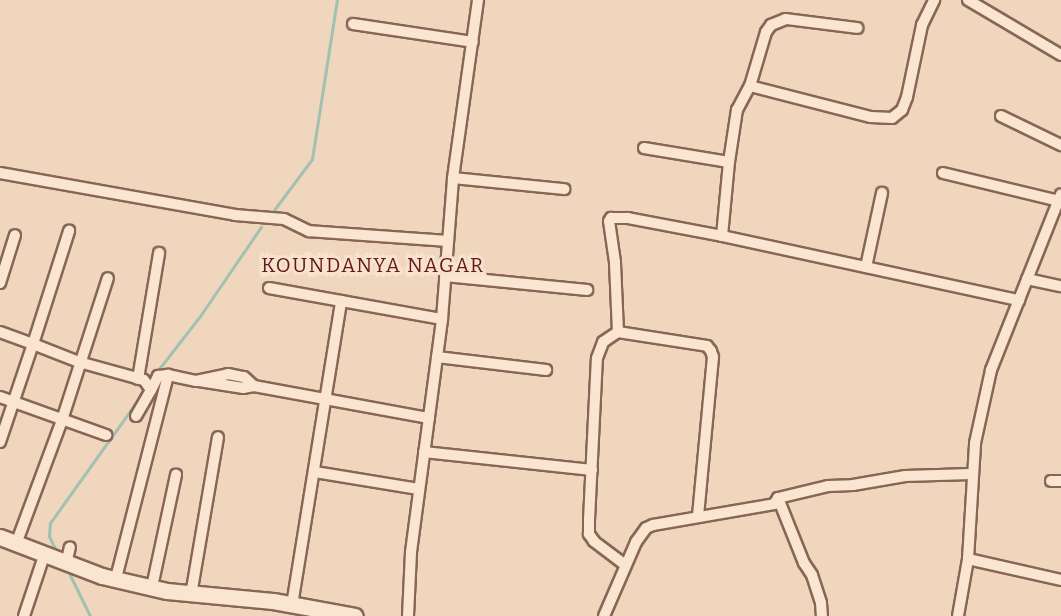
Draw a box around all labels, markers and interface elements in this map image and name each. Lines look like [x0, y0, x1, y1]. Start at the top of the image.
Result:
district label: KOUNDANYA NAGAR [261, 253, 485, 277]

